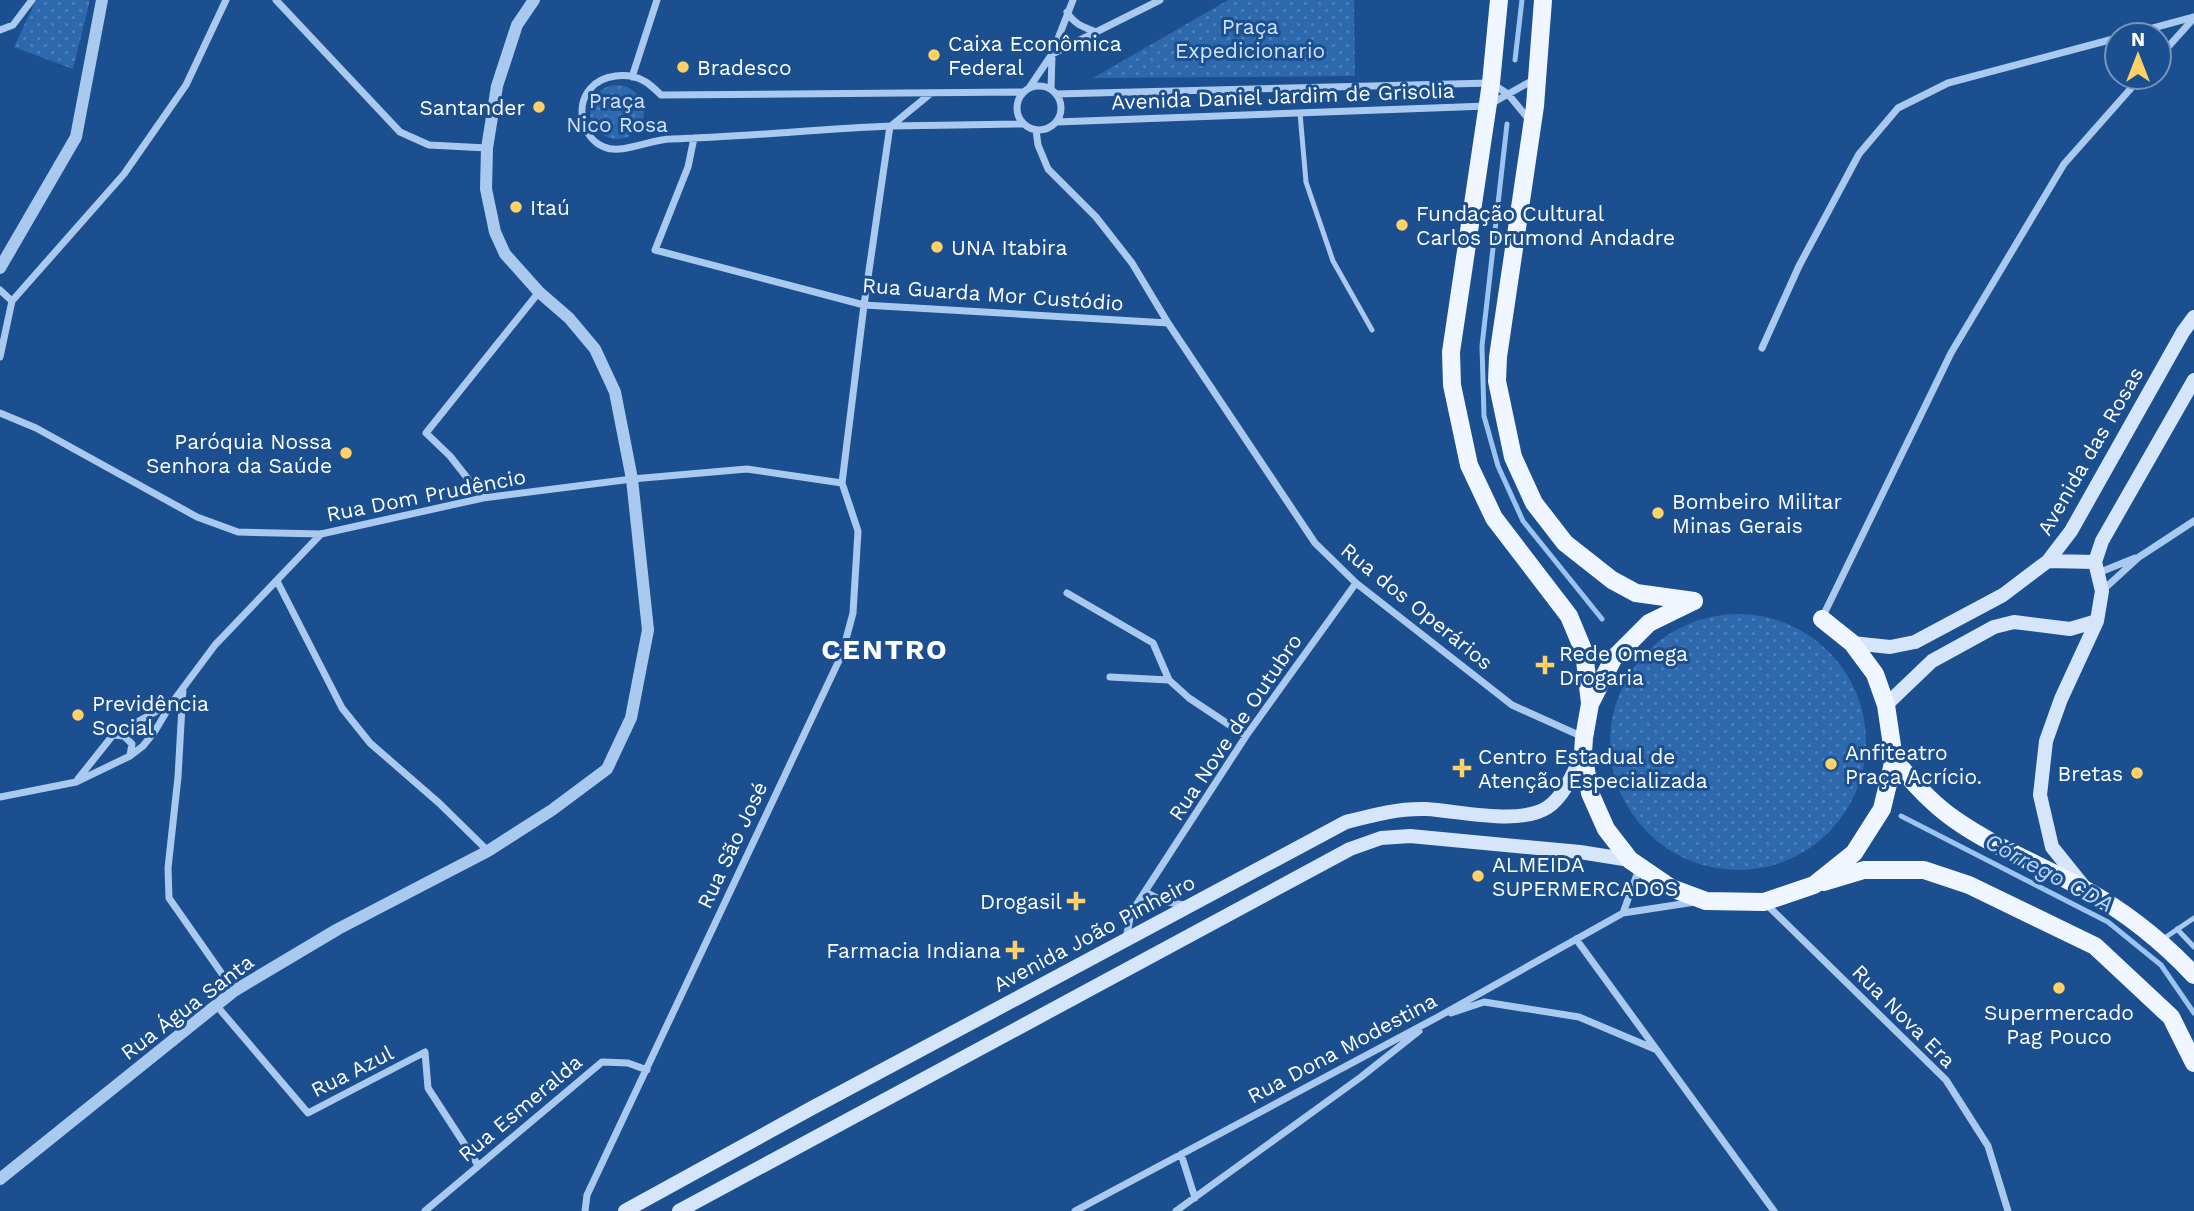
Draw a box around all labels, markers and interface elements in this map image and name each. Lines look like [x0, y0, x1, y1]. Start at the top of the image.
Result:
park label: Praça Expedicionario [1175, 14, 1325, 63]
north arrow [2103, 21, 2173, 91]
text: N [2131, 28, 2145, 51]
place label: Caixa Econômica Federal [948, 31, 1122, 80]
marker: Caixa Econômica Federal [926, 47, 942, 63]
place label: Bradesco [697, 55, 792, 80]
marker: Bradesco [675, 59, 691, 75]
street label: Avenida Daniel Jardim de Grisolia [1111, 78, 1455, 114]
park label: Praça Nico Rosa [566, 88, 668, 137]
place label: Santander [419, 95, 525, 120]
marker: Santander [531, 99, 547, 115]
place label: Itaú [530, 195, 570, 220]
marker: Itaú [508, 199, 524, 215]
place label: Fundação Cultural Carlos Drumond Andadre [1416, 201, 1675, 250]
marker: Fundação Cultural Carlos Drumond Andadre [1394, 217, 1410, 233]
place label: UNA Itabira [951, 235, 1067, 260]
marker: UNA Itabira [929, 239, 945, 255]
street label: Rua Guarda Mor Custódio [861, 272, 1125, 316]
street label: Avenida das Rosas [2032, 362, 2148, 540]
place label: Paróquia Nossa Senhora da Saúde [146, 429, 332, 478]
marker: Paróquia Nossa Senhora da Saúde [338, 445, 354, 461]
street label: Rua Dom Prudêncio [324, 463, 528, 527]
place label: Bombeiro Militar Minas Gerais [1672, 489, 1842, 538]
marker: Bombeiro Militar Minas Gerais [1650, 505, 1666, 521]
street label: Rua dos Operários [1336, 537, 1498, 675]
street label: Rua Nove de Outubro [1163, 629, 1307, 825]
district label: CENTRO [821, 633, 949, 666]
place label: Rede Omega Drogaria [1559, 641, 1688, 690]
marker: Rede Omega Drogaria [1537, 657, 1553, 673]
place label: Previdência Social [92, 691, 209, 740]
marker: Previdência Social [70, 707, 86, 723]
place label: Anfiteatro Praça Acrício. [1845, 740, 1982, 789]
place label: Centro Estadual de Atenção Especializada [1478, 744, 1708, 793]
marker: Anfiteatro Praça Acrício. [1823, 756, 1839, 772]
marker: Centro Estadual de Atenção Especializada [1452, 758, 1472, 778]
place label: Bretas [2058, 761, 2123, 786]
marker: Bretas [2129, 765, 2145, 781]
street label: Rua São José [692, 778, 772, 912]
water label: Córrego CDA [1980, 828, 2118, 918]
place label: ALMEIDA SUPERMERCADOS [1492, 852, 1678, 901]
marker: ALMEIDA SUPERMERCADOS [1470, 868, 1486, 884]
street label: Avenida João Pinheiro [989, 869, 1199, 997]
place label: Drogasil [980, 889, 1063, 914]
marker: Drogasil [1068, 893, 1084, 909]
place label: Farmacia Indiana [826, 938, 1001, 963]
marker: Farmacia Indiana [1007, 942, 1023, 958]
street label: Rua Água Santa [116, 949, 258, 1065]
street label: Rua Nova Era [1847, 959, 1961, 1073]
marker: Supermercado Pag Pouco [2051, 980, 2067, 996]
street label: Rua Dona Modestina [1243, 987, 1441, 1108]
place label: Supermercado Pag Pouco [1984, 1000, 2134, 1049]
street label: Rua Azul [307, 1039, 398, 1102]
street label: Rua Esmeralda [453, 1049, 587, 1167]

